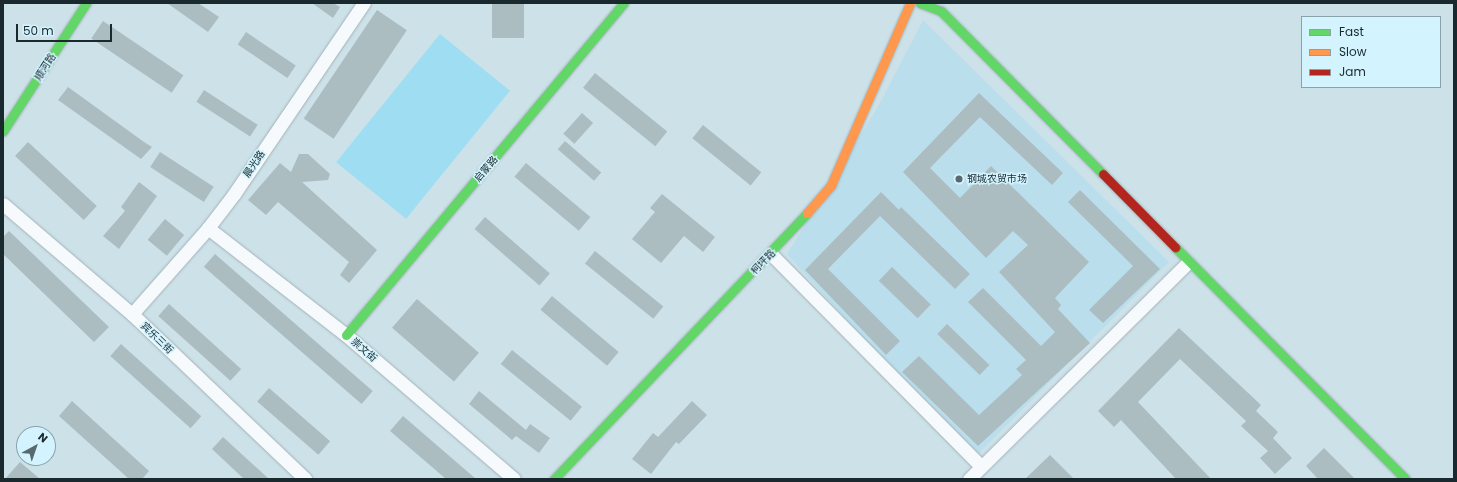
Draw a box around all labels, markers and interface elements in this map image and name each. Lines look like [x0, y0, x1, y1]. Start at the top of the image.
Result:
scale bar [18, 16, 114, 42]
legend [1301, 16, 1441, 88]
text: 50 m [23, 22, 54, 39]
text: Fast [1339, 23, 1364, 40]
text: Slow [1339, 43, 1367, 60]
street label: 顺河路 [32, 51, 58, 83]
text: Jam [1339, 63, 1366, 80]
street label: 晨光路 [241, 148, 267, 180]
street label: 启蒙路 [472, 154, 500, 184]
place label: 钢城农贸市场 [967, 173, 1027, 185]
marker: 钢城农贸市场 [954, 174, 964, 184]
street label: 柯坪路 [748, 247, 778, 277]
street label: 宾乐三街 [138, 320, 176, 356]
street label: 崇文街 [349, 336, 379, 364]
north arrow [16, 426, 56, 466]
text: N [35, 429, 51, 446]

